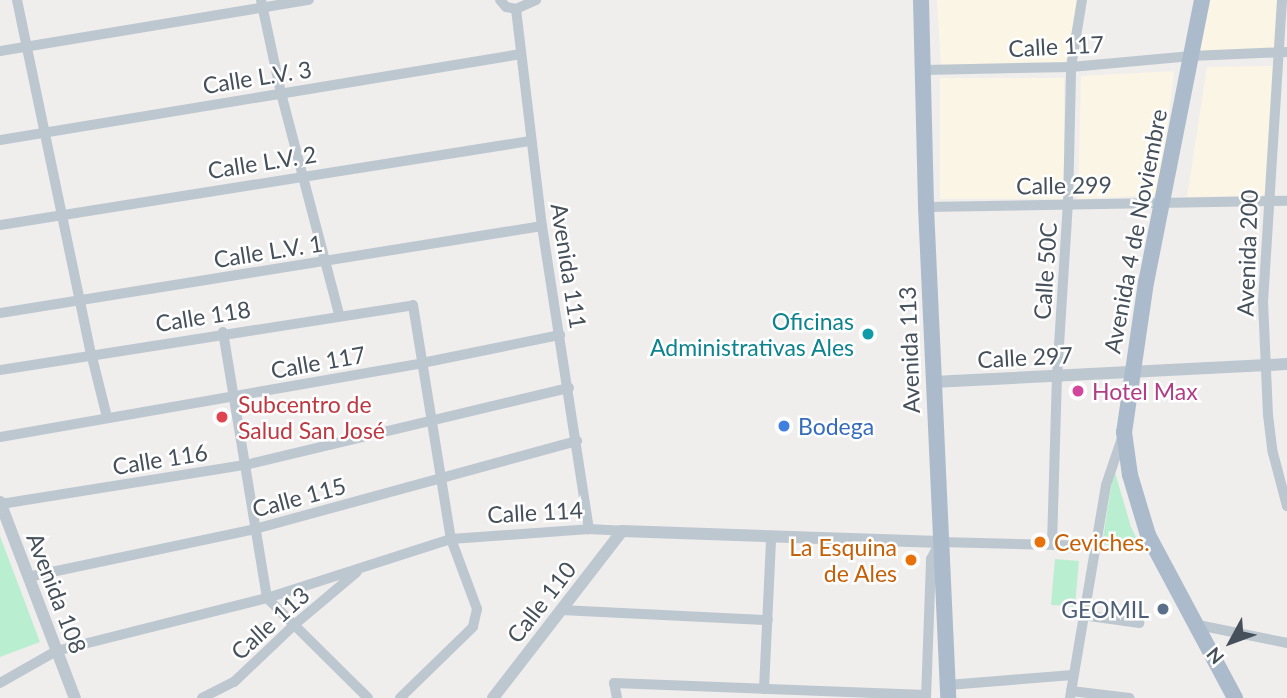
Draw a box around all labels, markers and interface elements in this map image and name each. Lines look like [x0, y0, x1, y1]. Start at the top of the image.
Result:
street label: Calle 117 [1007, 30, 1105, 62]
street label: Calle L.V. 3 [201, 55, 313, 99]
street label: Avenida 4 de Noviembre [1098, 106, 1172, 356]
street label: Calle L.V. 2 [206, 140, 318, 184]
street label: Calle 299 [1016, 170, 1112, 200]
street label: Avenida 200 [1231, 189, 1263, 317]
street label: Avenida 111 [545, 201, 593, 331]
street label: Calle 50C [1028, 221, 1062, 321]
street label: Calle L.V. 1 [212, 229, 324, 273]
street label: Avenida 113 [893, 286, 925, 414]
street label: Calle 118 [154, 295, 252, 337]
place label: Oficinas Administrativas Ales [649, 307, 854, 361]
marker: Oficinas Administrativas Ales [860, 326, 876, 342]
street label: Calle 117 [268, 340, 368, 384]
street label: Calle 297 [976, 341, 1074, 373]
place label: Hotel Max [1092, 377, 1198, 405]
marker: Hotel Max [1070, 383, 1086, 399]
place label: Subcentro de Salud San José [238, 390, 386, 444]
marker: Subcentro de Salud San José [212, 407, 232, 427]
place label: Bodega [798, 412, 874, 440]
marker: Bodega [776, 418, 792, 434]
street label: Calle 116 [111, 438, 209, 480]
street label: Calle 115 [249, 471, 349, 523]
street label: Calle 114 [486, 496, 584, 528]
place label: Ceviches. [1054, 528, 1150, 556]
street label: Avenida 108 [21, 529, 93, 657]
place label: La Esquina de Ales [789, 533, 897, 587]
marker: Ceviches. [1032, 534, 1048, 550]
marker: La Esquina de Ales [903, 552, 919, 568]
street label: Calle 110 [501, 556, 581, 648]
street label: Calle 113 [225, 581, 315, 665]
place label: GEOMIL [1061, 595, 1149, 623]
marker: GEOMIL [1155, 601, 1171, 617]
north arrow [1196, 607, 1266, 677]
text: N [1201, 643, 1228, 669]

